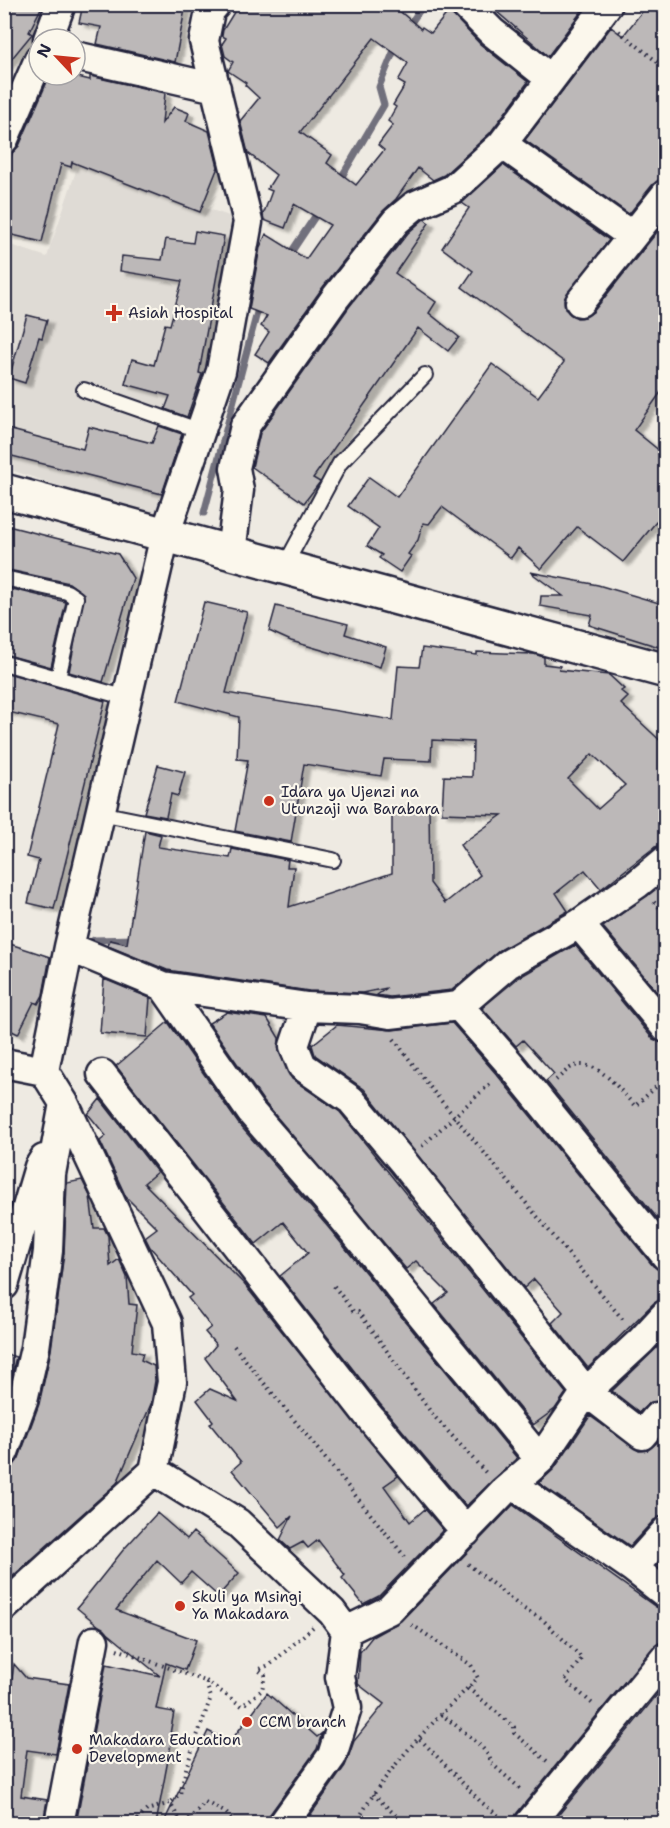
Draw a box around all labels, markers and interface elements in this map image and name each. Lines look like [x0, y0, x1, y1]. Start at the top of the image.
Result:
north arrow [27, 27, 87, 87]
text: N [32, 40, 56, 61]
place label: Asiah Hospital [128, 303, 234, 323]
marker: Asiah Hospital [105, 304, 123, 322]
place label: Idara ya Ujenzi na Utunzaji wa Barabara [281, 782, 440, 819]
marker: Idara ya Ujenzi na Utunzaji wa Barabara [262, 794, 276, 808]
place label: Skuli ya Msingi Ya Makadara [192, 1587, 302, 1624]
marker: Skuli ya Msingi Ya Makadara [173, 1599, 187, 1613]
place label: CCM branch [259, 1712, 346, 1732]
marker: CCM branch [240, 1715, 254, 1729]
place label: Makadara Education Development [89, 1730, 241, 1767]
marker: Makadara Education Development [70, 1742, 84, 1756]

